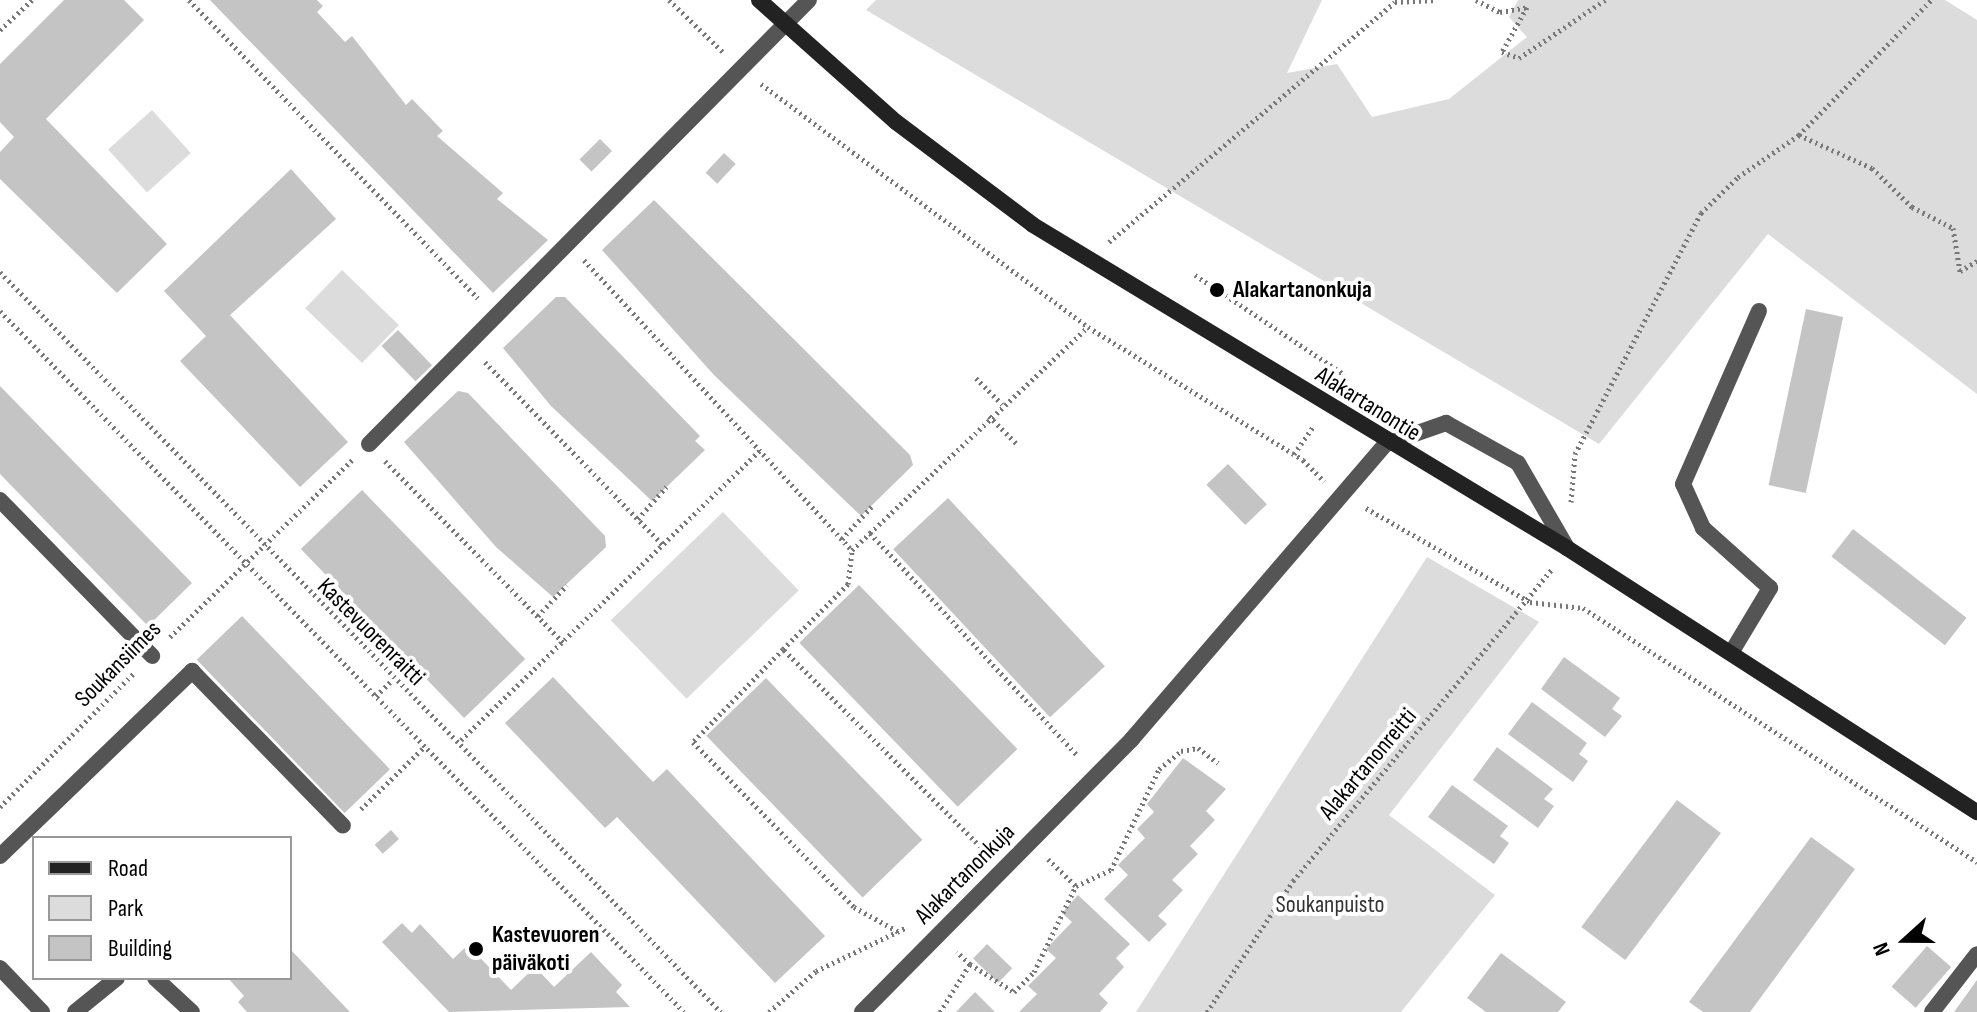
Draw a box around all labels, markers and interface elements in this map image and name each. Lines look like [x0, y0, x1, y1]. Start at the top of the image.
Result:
place label: Alakartanonkuja [1233, 276, 1372, 304]
marker: Alakartanonkuja [1208, 281, 1226, 299]
street label: Alakartanontie [1310, 360, 1426, 448]
street label: Kastevuorenraitti [311, 572, 431, 692]
street label: Soukansiimes [69, 615, 167, 713]
street label: Alakartanonreitti [1313, 702, 1423, 826]
street label: Alakartanonkuja [909, 818, 1021, 930]
legend [32, 836, 292, 980]
text: Road [108, 854, 148, 883]
park label: Soukanpuisto [1275, 891, 1385, 919]
text: Park [108, 894, 143, 923]
north arrow [1865, 900, 1945, 980]
place label: Kastevuoren päiväkoti [492, 921, 600, 977]
text: Building [108, 934, 172, 963]
text: N [1867, 938, 1897, 959]
marker: Kastevuoren päiväkoti [467, 940, 485, 958]

